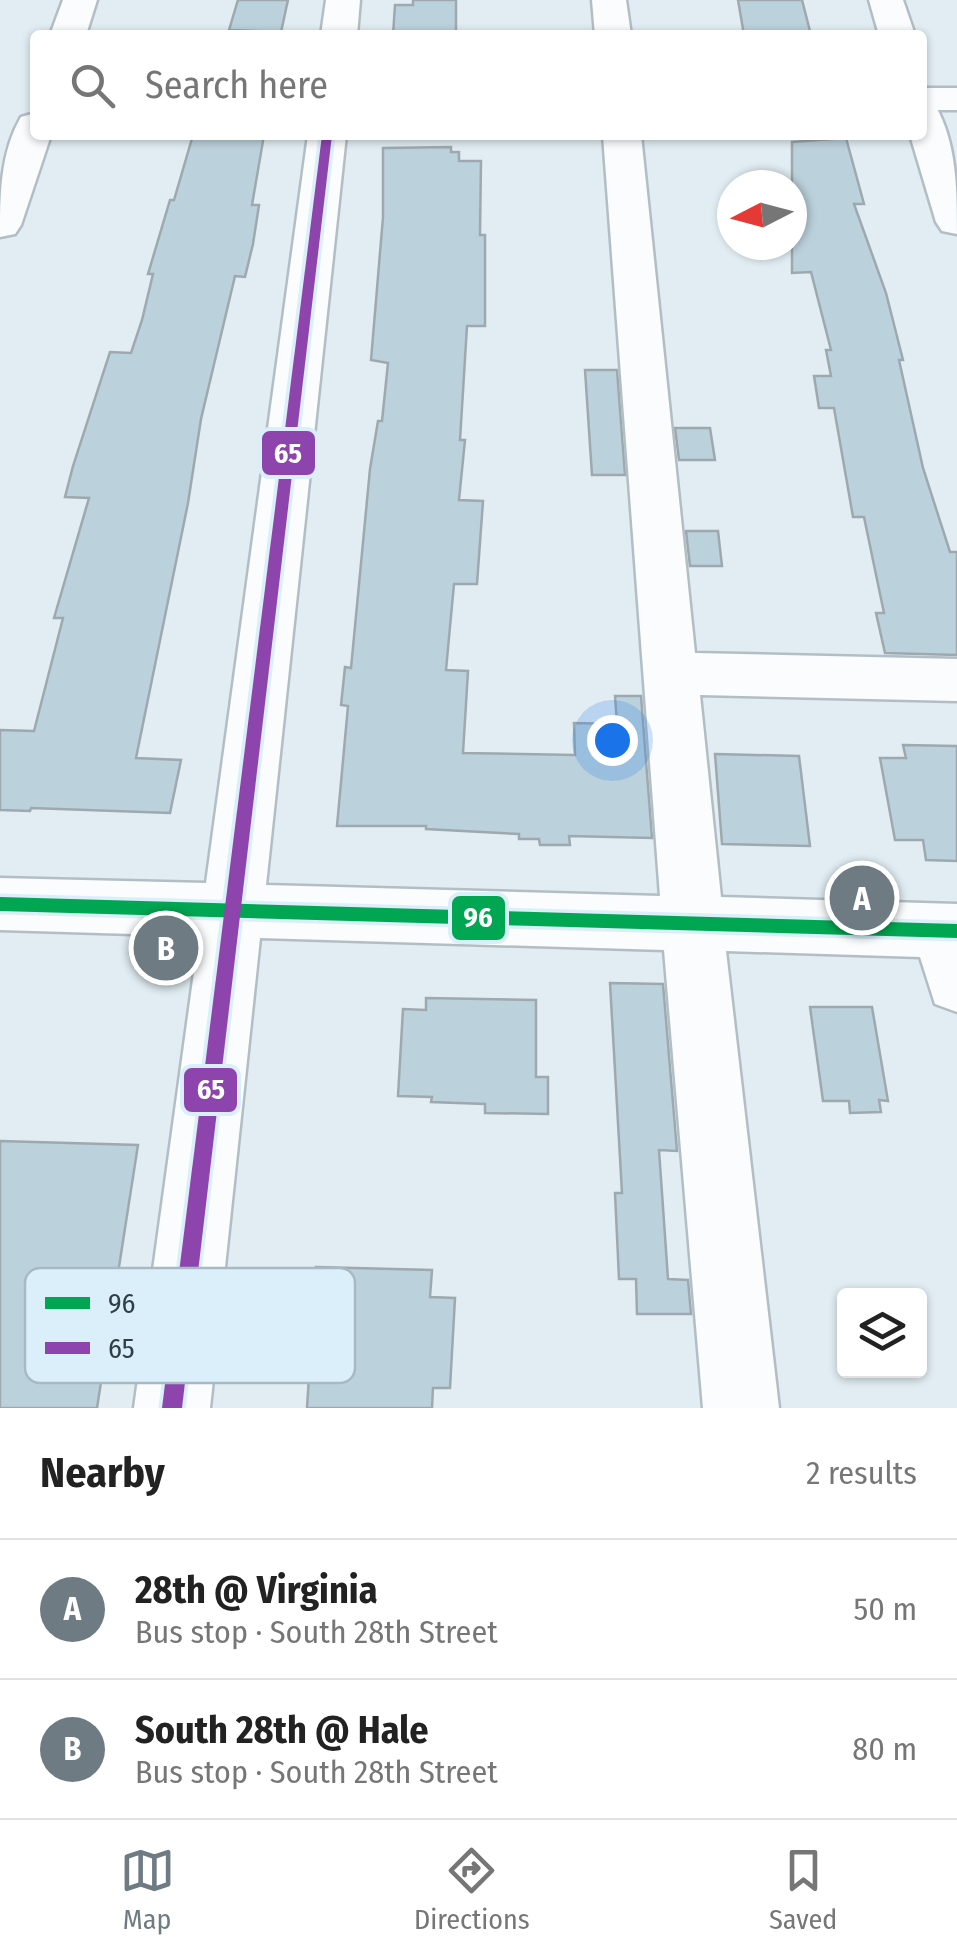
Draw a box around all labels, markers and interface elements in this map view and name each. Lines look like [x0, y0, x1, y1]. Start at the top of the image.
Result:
search box [30, 30, 927, 140]
icon: search [65, 58, 120, 113]
text: Search here [145, 62, 328, 108]
north arrow [717, 170, 807, 260]
line badge: 65 [260, 429, 317, 477]
text: 65 [274, 437, 302, 470]
your location [587, 715, 638, 766]
pin: A [830, 860, 894, 936]
line badge: 96 [450, 894, 507, 942]
text: 96 [463, 901, 493, 934]
pin: B [134, 910, 198, 986]
line badge: 65 [182, 1066, 239, 1114]
text: 65 [197, 1073, 225, 1106]
legend [25, 1268, 355, 1383]
text: 96 [108, 1287, 136, 1320]
map controls [837, 1288, 927, 1378]
button: layers [837, 1288, 927, 1378]
text: 65 [108, 1332, 135, 1365]
text: Nearby [40, 1448, 165, 1498]
text: 2 results [806, 1454, 917, 1492]
text: 28th @ Virginia [135, 1567, 378, 1613]
text: A [64, 1590, 81, 1628]
text: 50 m [854, 1590, 917, 1628]
text: Bus stop · South 28th Street [135, 1613, 498, 1651]
text: South 28th @ Hale [135, 1707, 429, 1753]
text: B [64, 1730, 81, 1768]
text: 80 m [852, 1730, 917, 1768]
text: Bus stop · South 28th Street [135, 1753, 498, 1791]
tab: Map [120, 1843, 175, 1936]
tab: Directions [414, 1843, 530, 1936]
tab: Saved [769, 1843, 837, 1936]

